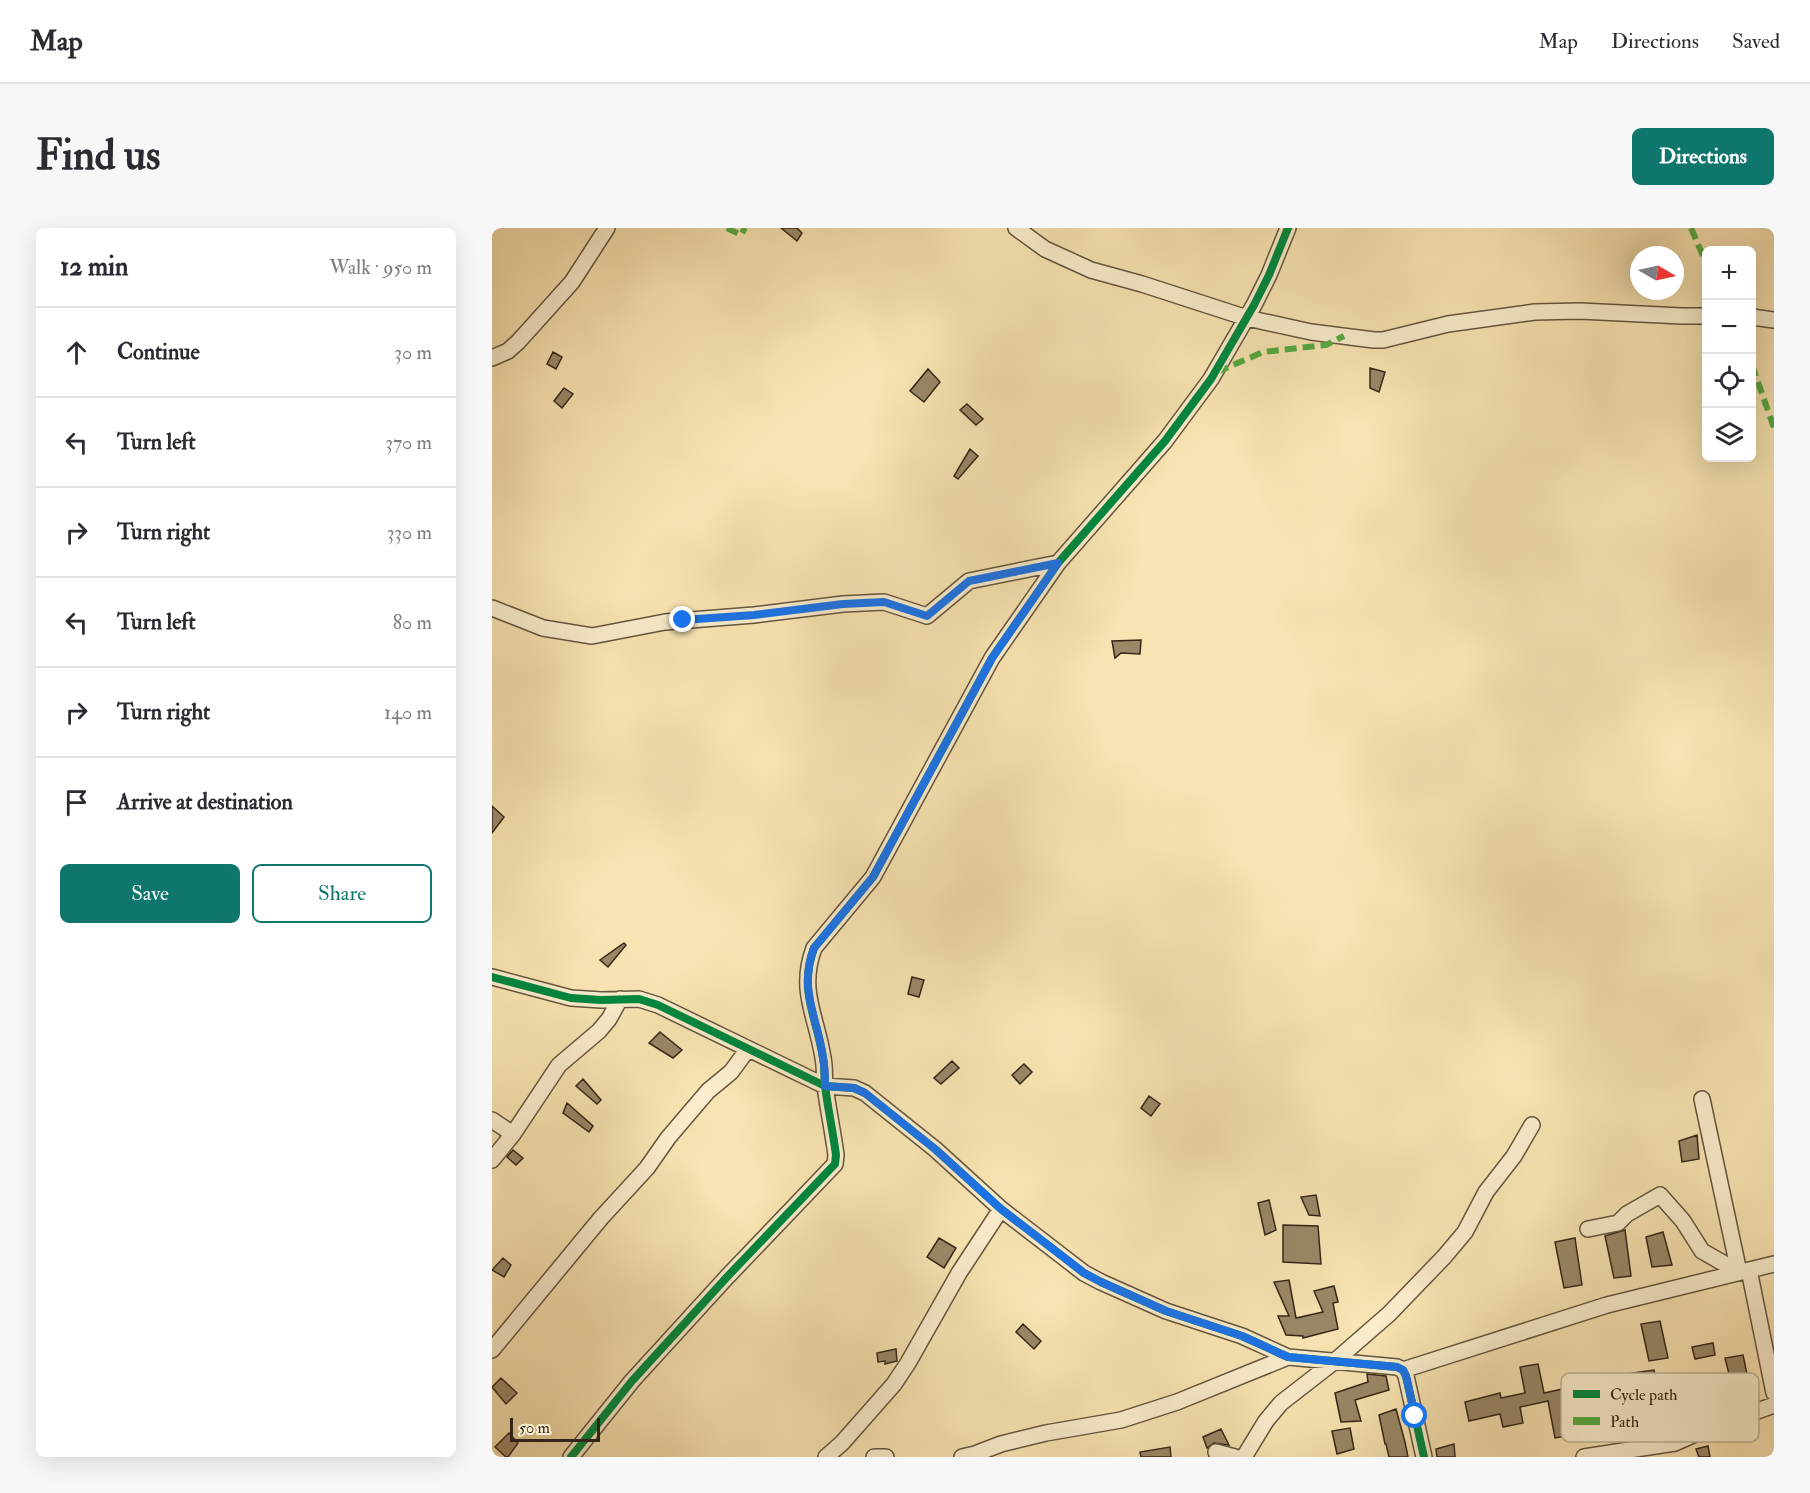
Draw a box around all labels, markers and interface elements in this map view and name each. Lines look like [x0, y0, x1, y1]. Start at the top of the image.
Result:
text: Map [30, 24, 83, 59]
text: Map [1538, 28, 1578, 55]
text: Directions [1611, 28, 1699, 55]
text: Saved [1732, 28, 1780, 55]
button: Directions [1632, 128, 1774, 185]
text: Find us [36, 130, 160, 182]
north arrow [1630, 246, 1684, 300]
map controls [1702, 246, 1756, 462]
button: + [1702, 246, 1756, 300]
text: 12 min [60, 251, 128, 283]
text: Walk · 950 m [329, 255, 432, 280]
button: − [1702, 300, 1756, 354]
icon: ahead [60, 336, 93, 369]
text: Continue [117, 338, 200, 366]
text: 30 m [394, 340, 432, 365]
button: locate [1702, 354, 1756, 408]
button: layers [1702, 408, 1756, 462]
icon: left [60, 426, 93, 459]
text: Turn left [117, 428, 196, 456]
text: 370 m [385, 430, 432, 455]
icon: right [60, 516, 93, 549]
text: Turn right [117, 518, 210, 546]
text: 330 m [387, 520, 432, 545]
icon: left [60, 606, 93, 639]
route end [669, 606, 695, 632]
text: Turn left [117, 608, 196, 636]
text: 80 m [393, 610, 432, 635]
icon: right [60, 696, 93, 729]
text: Turn right [117, 698, 210, 726]
text: 140 m [384, 700, 432, 725]
icon: arrive [60, 786, 93, 819]
text: Arrive at destination [117, 788, 293, 816]
button: Save [60, 864, 240, 923]
button: Share [252, 864, 432, 923]
legend [1561, 1373, 1759, 1442]
text: Cycle path [1610, 1385, 1678, 1406]
route start [1401, 1402, 1427, 1428]
text: Path [1610, 1412, 1640, 1432]
scale bar [510, 1415, 600, 1442]
text: 50 m [519, 1418, 550, 1438]

